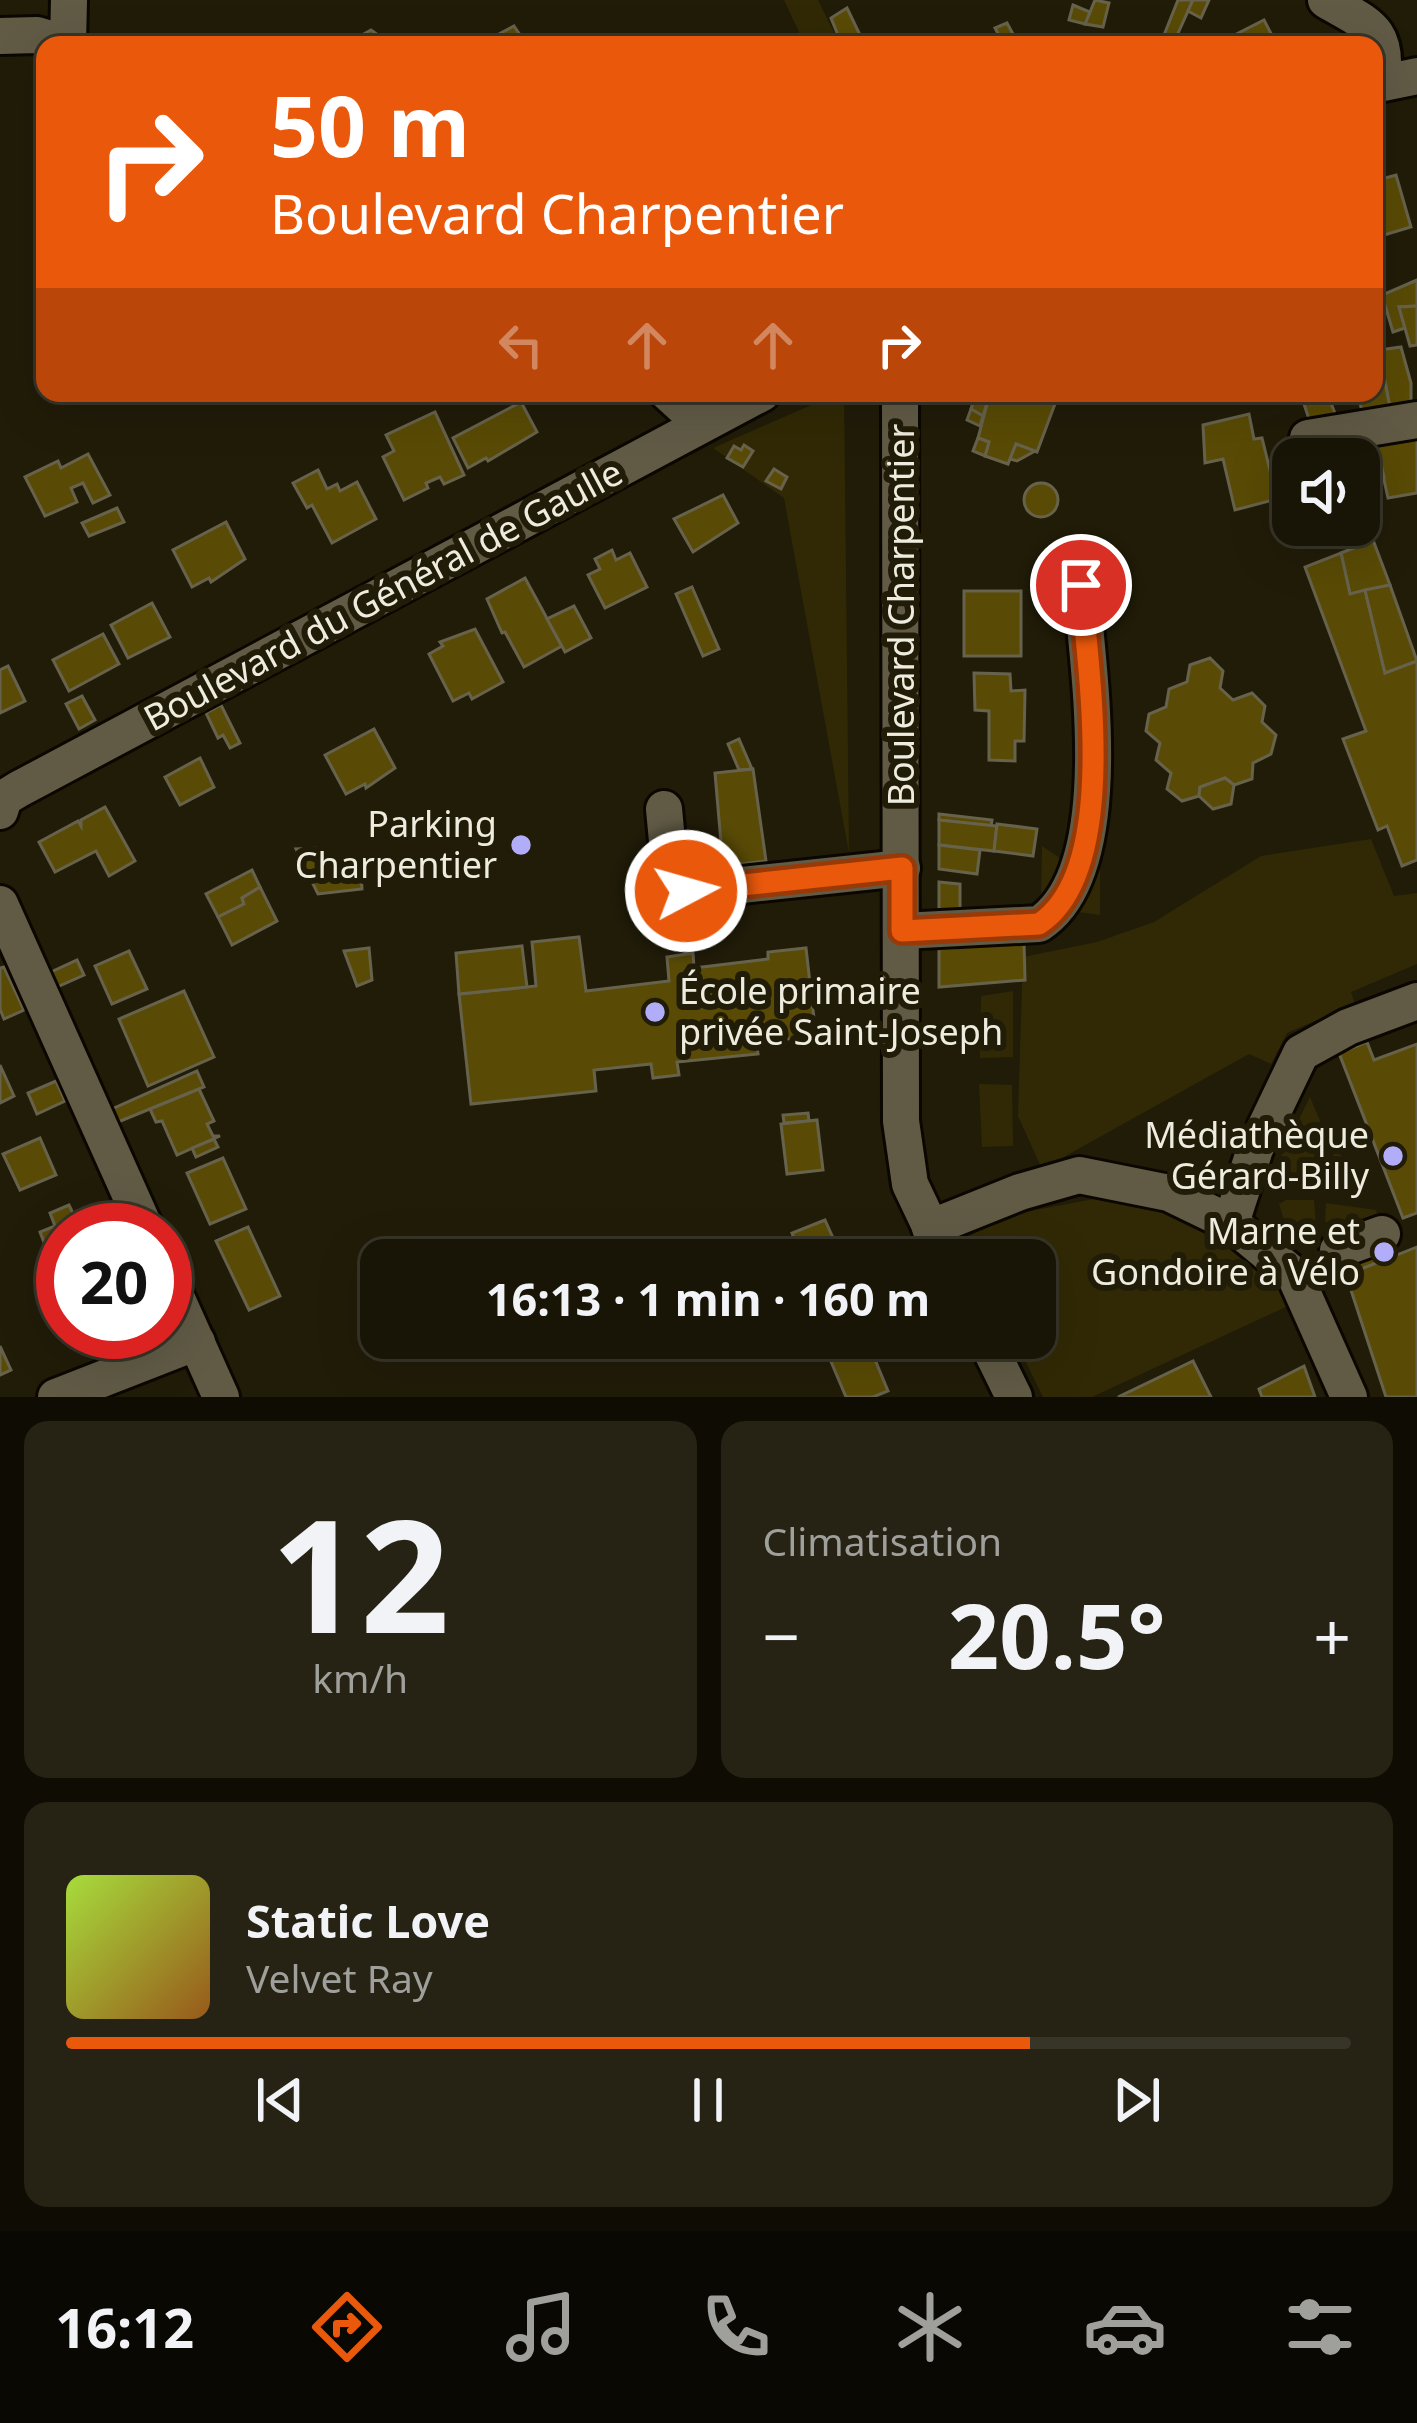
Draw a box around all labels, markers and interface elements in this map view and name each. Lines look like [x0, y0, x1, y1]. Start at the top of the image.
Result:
text: 50 m [270, 67, 470, 182]
icon: right [72, 84, 228, 240]
text: Boulevard Charpentier [270, 176, 844, 250]
icon: left [488, 312, 554, 378]
icon: ahead [614, 312, 680, 378]
icon: ahead [740, 312, 806, 378]
icon: right [866, 312, 932, 378]
street label: Boulevard Charpentier [876, 424, 925, 806]
map controls [1272, 438, 1380, 546]
button: sound [1272, 438, 1380, 546]
street label: Boulevard du Général de Gaulle [135, 447, 631, 742]
pin [1030, 534, 1132, 636]
icon: arrive [1048, 552, 1114, 618]
place label: Parking Charpentier [295, 799, 497, 889]
position arrow [623, 828, 749, 954]
marker: Parking Charpentier [508, 832, 534, 858]
place label: École primaire privée Saint-Joseph [679, 966, 1003, 1056]
marker: École primaire privée Saint-Joseph [642, 999, 668, 1025]
place label: Médiathèque Gérard-Billy [1144, 1110, 1370, 1200]
marker: Médiathèque Gérard-Billy [1380, 1143, 1406, 1169]
speed limit sign: 20 [36, 1203, 192, 1359]
place label: Marne et Gondoire à Vélo [1091, 1206, 1360, 1296]
marker: Marne et Gondoire à Vélo [1371, 1239, 1397, 1265]
text: 16:13 · 1 min · 160 m [486, 1268, 930, 1329]
text: 12 [271, 1466, 449, 1679]
text: Climatisation [763, 1514, 1002, 1567]
text: 20.5° [948, 1573, 1166, 1695]
text: − [763, 1590, 800, 1680]
text: + [1313, 1590, 1351, 1680]
text: km/h [312, 1651, 408, 1704]
text: Static Love [246, 1890, 490, 1951]
text: Velvet Ray [246, 1951, 433, 2004]
icon: previous [247, 2067, 313, 2133]
icon: pause [675, 2067, 741, 2133]
icon: next [1104, 2067, 1170, 2133]
icon: directions [305, 2285, 389, 2369]
icon: music [499, 2285, 583, 2369]
icon: phone [694, 2285, 778, 2369]
icon: climate [888, 2285, 972, 2369]
icon: car [1083, 2285, 1167, 2369]
icon: filters [1278, 2285, 1362, 2369]
text: 16:12 [55, 2290, 194, 2364]

